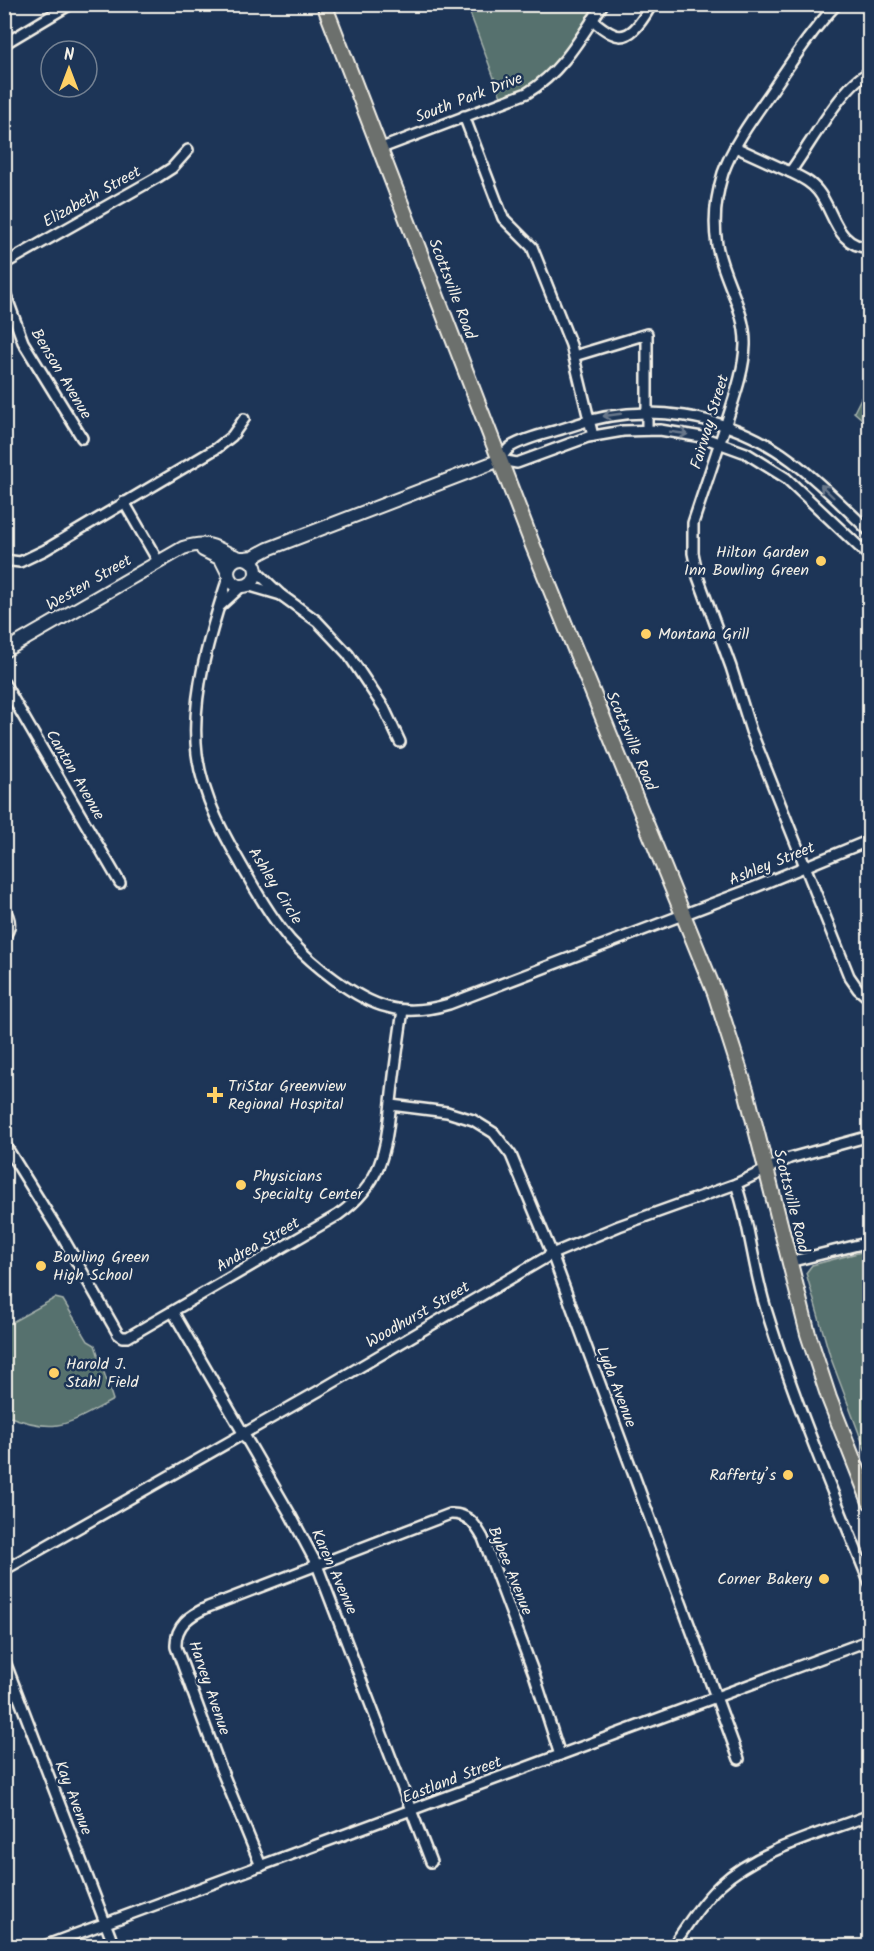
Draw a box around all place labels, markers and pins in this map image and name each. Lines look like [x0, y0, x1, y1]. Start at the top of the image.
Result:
place label: Hilton Garden Inn Bowling Green [684, 540, 809, 583]
marker: Hilton Garden Inn Bowling Green [814, 554, 828, 568]
place label: Montana Grill [658, 622, 749, 647]
marker: Montana Grill [639, 627, 653, 641]
place label: TriStar Greenview Regional Hospital [228, 1074, 346, 1117]
marker: TriStar Greenview Regional Hospital [206, 1086, 224, 1104]
place label: Physicians Specialty Center [253, 1164, 365, 1207]
marker: Physicians Specialty Center [234, 1178, 248, 1192]
place label: Bowling Green High School [53, 1245, 149, 1288]
marker: Bowling Green High School [34, 1259, 48, 1273]
place label: Harold J. Stahl Field [66, 1352, 139, 1395]
marker: Harold J. Stahl Field [47, 1366, 61, 1380]
place label: Rafferty’s [710, 1463, 776, 1488]
marker: Rafferty’s [781, 1468, 795, 1482]
place label: Corner Bakery [717, 1567, 812, 1592]
marker: Corner Bakery [817, 1572, 831, 1586]

